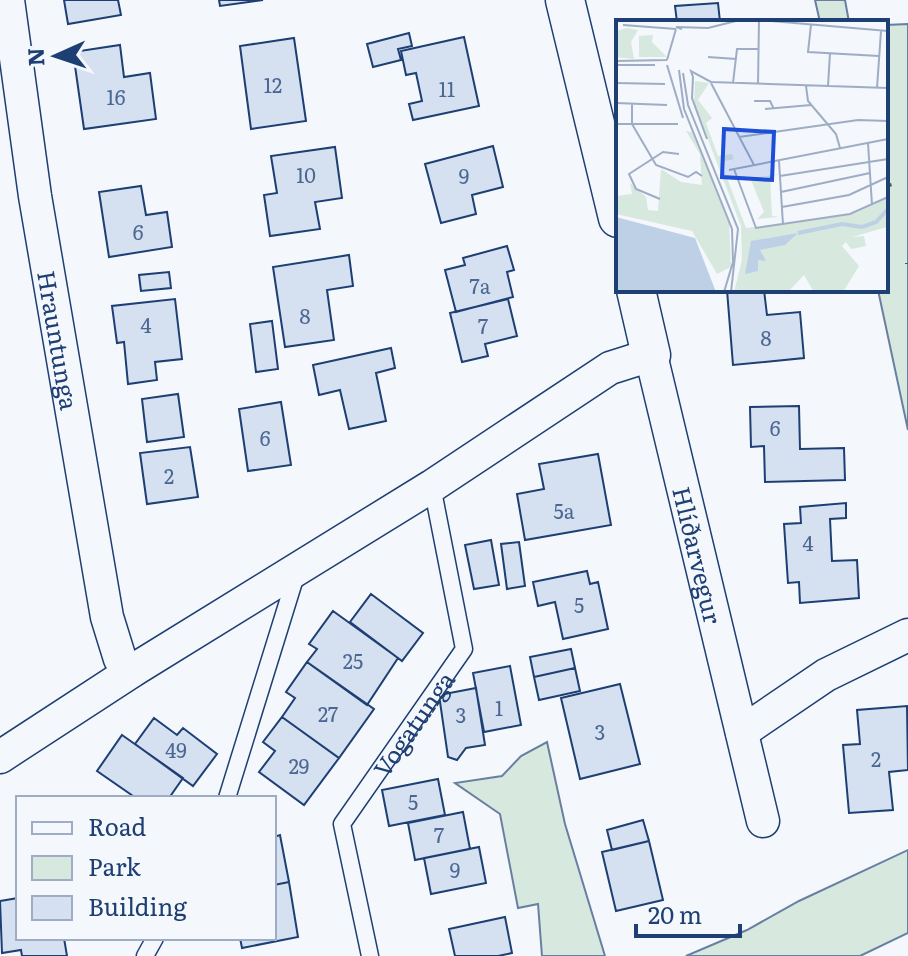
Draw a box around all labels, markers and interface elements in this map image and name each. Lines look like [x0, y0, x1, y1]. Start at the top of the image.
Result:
north arrow [16, 16, 96, 96]
inset map [616, 20, 888, 292]
text: N [18, 47, 51, 67]
house number: 12 [264, 69, 282, 99]
house number: 11 [439, 73, 455, 103]
house number: 16 [107, 81, 126, 111]
house number: 10 [296, 159, 316, 189]
house number: 9 [459, 160, 469, 190]
house number: 6 [133, 216, 144, 246]
street label: Hrauntunga [31, 268, 89, 413]
house number: 7a [470, 270, 491, 300]
house number: 8 [299, 300, 311, 330]
house number: 4 [140, 309, 152, 339]
house number: 7 [478, 310, 488, 340]
house number: 8 [760, 322, 772, 352]
house number: 6 [770, 412, 781, 442]
house number: 6 [260, 422, 271, 452]
house number: 2 [164, 460, 174, 490]
street label: Hlíðarvegur [666, 483, 733, 628]
house number: 5a [554, 495, 575, 525]
house number: 4 [802, 527, 814, 557]
house number: 5 [574, 589, 584, 619]
house number: 25 [343, 645, 363, 675]
street label: Vogatunga [363, 663, 462, 783]
house number: 1 [495, 692, 503, 722]
house number: 27 [318, 698, 338, 728]
house number: 3 [456, 699, 466, 729]
house number: 3 [595, 716, 605, 746]
house number: 49 [165, 734, 187, 764]
house number: 2 [871, 743, 881, 773]
house number: 29 [289, 750, 309, 780]
house number: 5 [408, 786, 418, 816]
legend [16, 796, 276, 940]
text: Road [88, 808, 147, 843]
house number: 7 [434, 819, 444, 849]
text: Park [88, 848, 141, 883]
house number: 9 [450, 854, 460, 884]
text: Building [88, 888, 187, 923]
scale bar [636, 888, 740, 938]
text: 20 m [648, 896, 702, 931]

